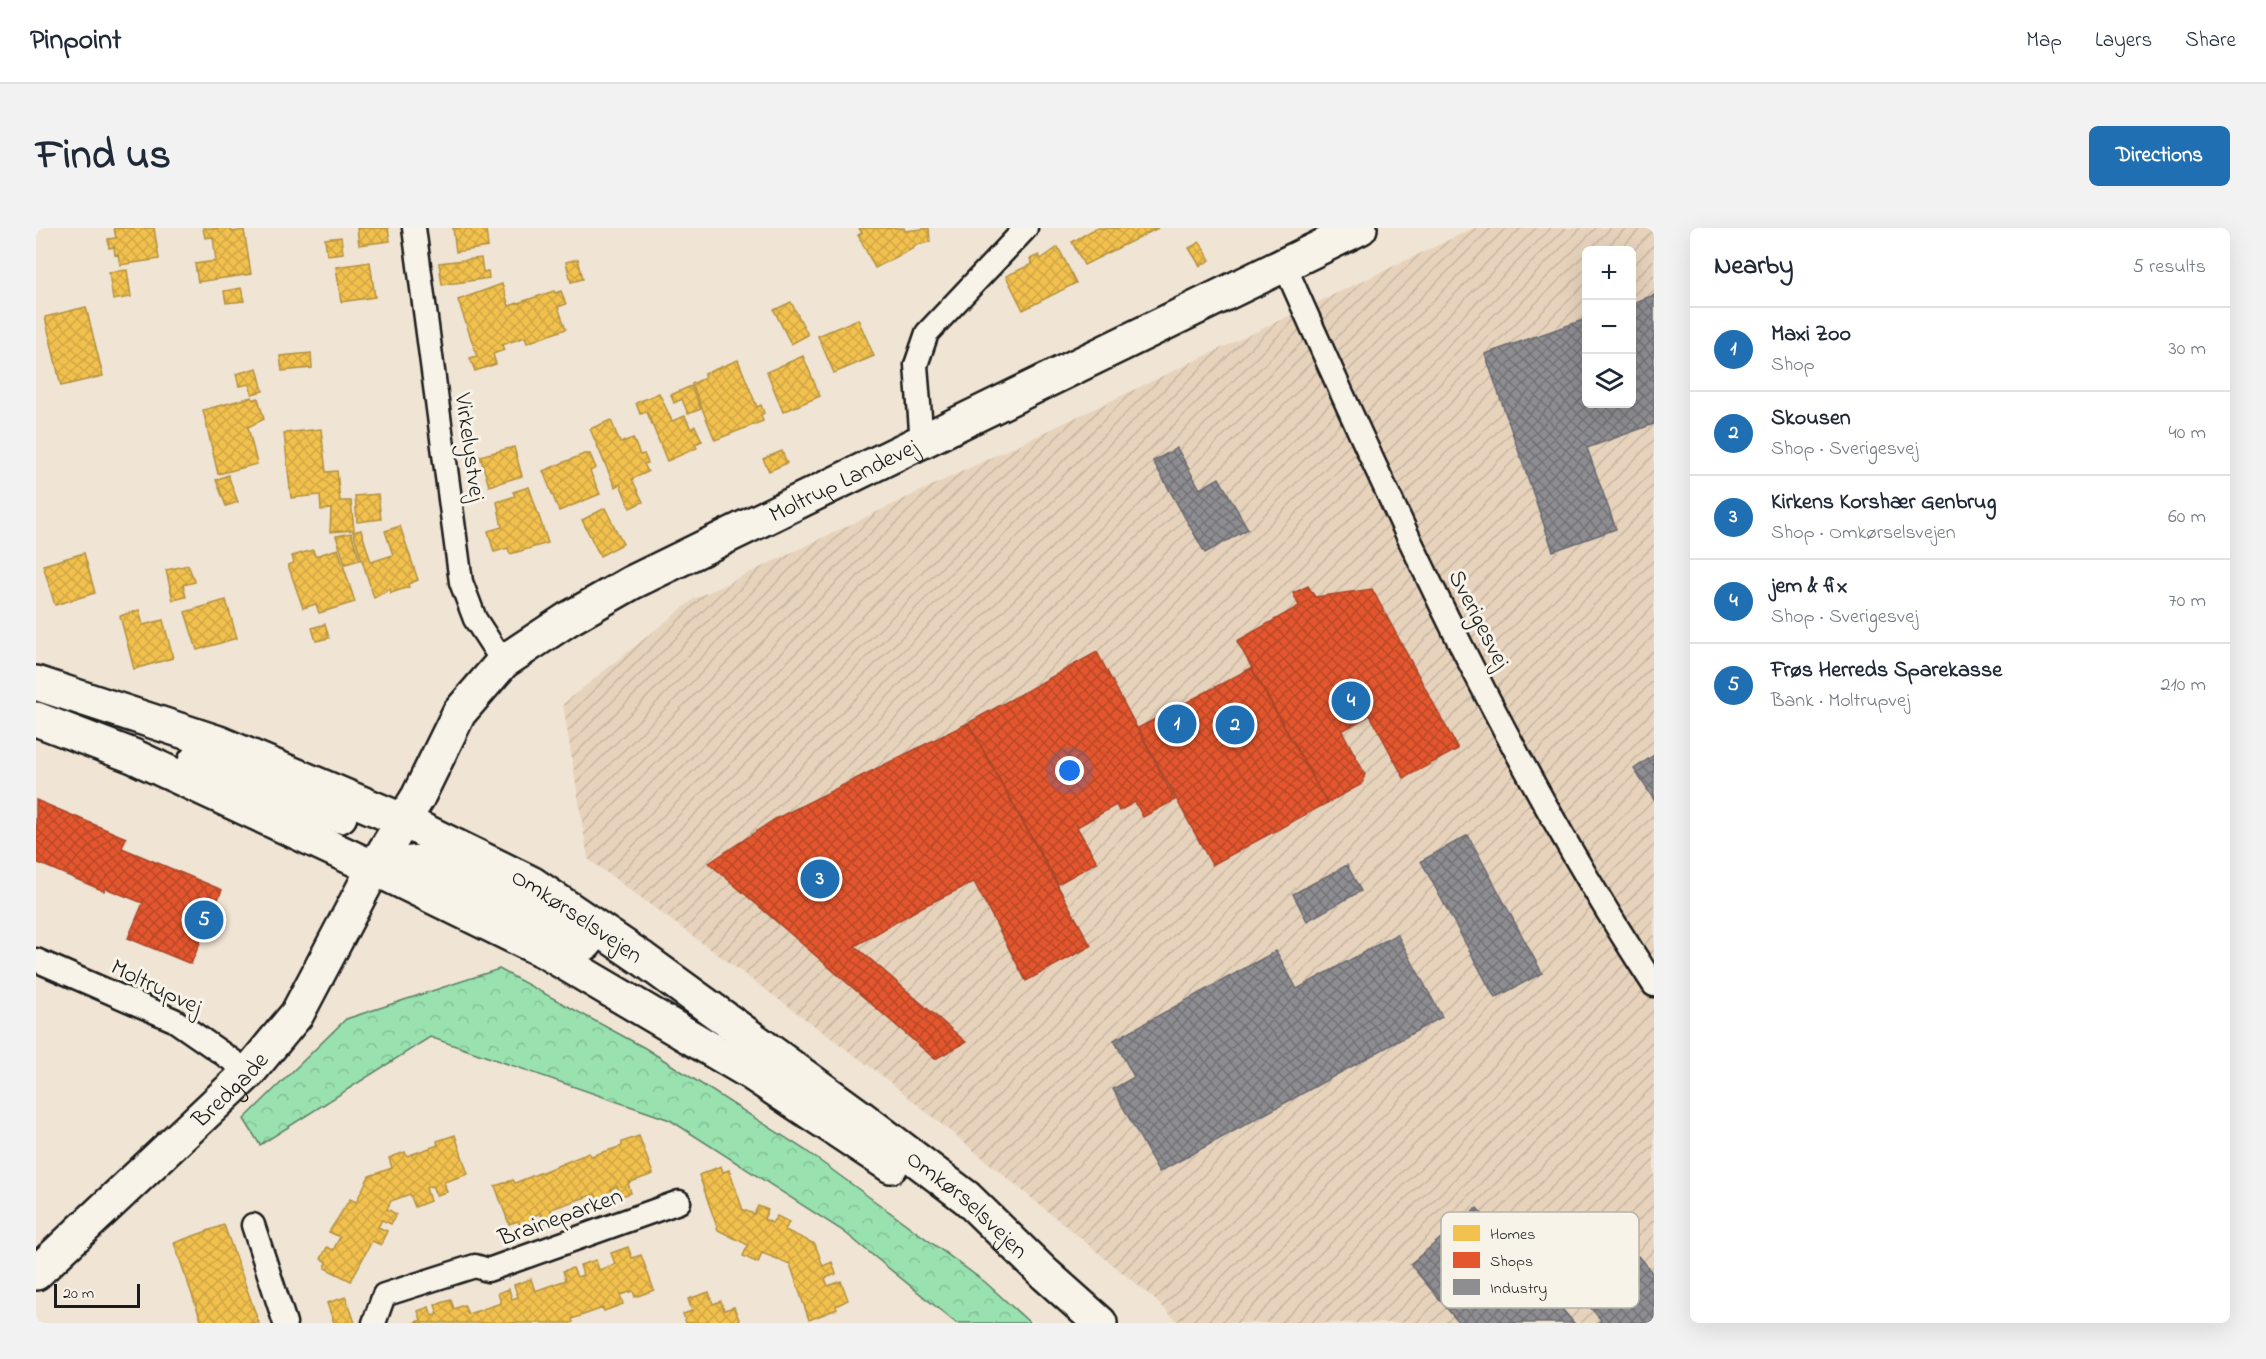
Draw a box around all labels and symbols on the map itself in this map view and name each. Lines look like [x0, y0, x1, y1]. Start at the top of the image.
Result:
street label: Virkelystvej [443, 390, 494, 505]
street label: Moltrup Landevej [764, 430, 926, 533]
street label: Sverigesvej [1438, 564, 1518, 677]
pin: 4 [1332, 678, 1370, 724]
pin: 1 [1158, 702, 1196, 746]
pin: 2 [1216, 702, 1254, 748]
your location [1055, 756, 1084, 785]
pin: 3 [800, 856, 840, 902]
street label: Omkørselsvejen [504, 861, 649, 974]
pin: 5 [184, 898, 224, 942]
street label: Moltrupvej [104, 951, 209, 1026]
street label: Bredgade [184, 1045, 279, 1138]
street label: Omkørselsvejen [898, 1143, 1035, 1268]
street label: Braineparken [493, 1180, 628, 1257]
legend [1441, 1212, 1639, 1308]
text: Homes [1490, 1223, 1535, 1247]
text: Shops [1490, 1250, 1533, 1274]
text: Industry [1490, 1277, 1547, 1301]
scale bar [54, 1281, 140, 1308]

